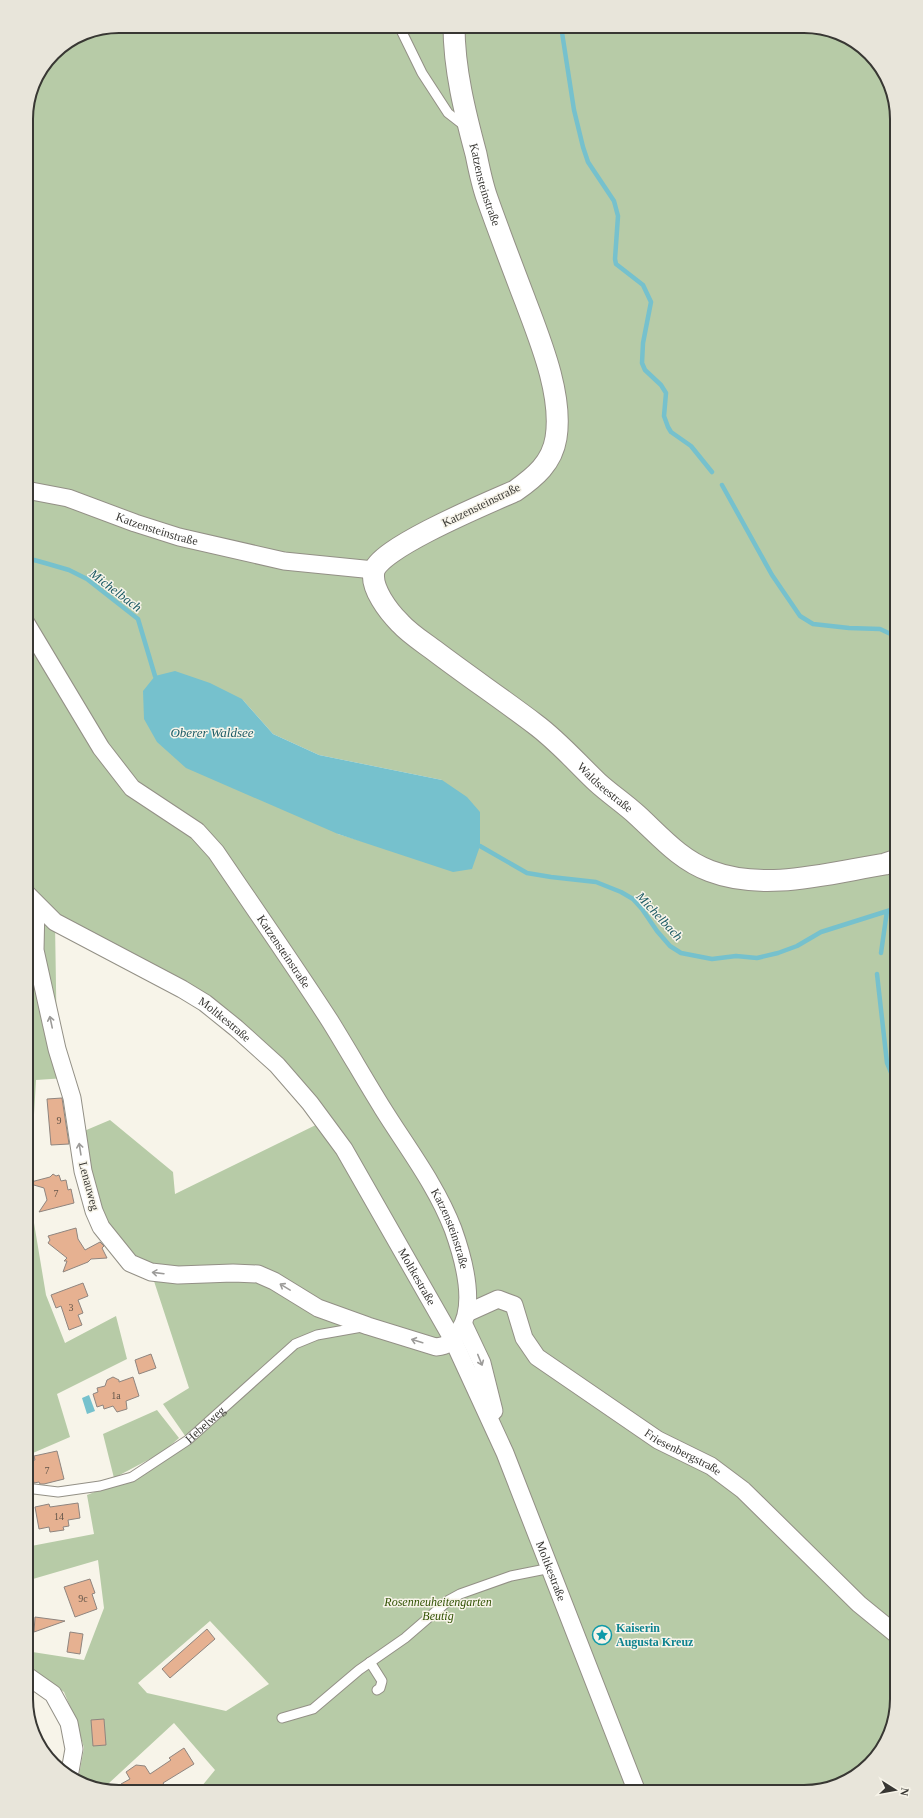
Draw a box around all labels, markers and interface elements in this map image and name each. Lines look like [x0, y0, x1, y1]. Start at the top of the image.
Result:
street label: Katzensteinstraße [466, 142, 503, 228]
street label: Katzensteinstraße [440, 480, 522, 530]
street label: Katzensteinstraße [114, 509, 199, 548]
water label: Michelbach [86, 565, 145, 615]
water label: Oberer Waldsee [170, 725, 254, 740]
street label: Waldseestraße [574, 760, 636, 815]
water label: Michelbach [633, 888, 686, 944]
street label: Katzensteinstraße [254, 912, 313, 991]
street label: Moltkestraße [196, 994, 254, 1045]
one-way arrow [46, 1016, 54, 1029]
house number: 9 [57, 1115, 62, 1126]
one-way arrow [76, 1143, 84, 1156]
street label: Lenauweg [76, 1160, 102, 1212]
street label: Katzensteinstraße [428, 1186, 471, 1270]
house number: 7 [54, 1188, 59, 1199]
street label: Moltkestraße [395, 1246, 439, 1308]
one-way arrow [152, 1269, 165, 1277]
one-way arrow [279, 1283, 291, 1291]
house number: 3 [69, 1302, 74, 1313]
one-way arrow [411, 1337, 424, 1344]
one-way arrow [477, 1354, 484, 1366]
house number: 1a [111, 1390, 121, 1401]
street label: Hebelweg [182, 1403, 228, 1446]
street label: Friesenbergstraße [642, 1426, 724, 1478]
house number: 7 [45, 1465, 50, 1476]
house number: 14 [54, 1511, 64, 1522]
street label: Moltkestraße [533, 1539, 569, 1603]
house number: 9c [78, 1593, 88, 1604]
park label: Rosenneuheitengarten Beutig [383, 1595, 492, 1623]
place label: Kaiserin Augusta Kreuz [616, 1621, 694, 1649]
place icon: Kaiserin Augusta Kreuz [591, 1624, 613, 1646]
north arrow [875, 1770, 915, 1810]
text: N [898, 1787, 911, 1797]

